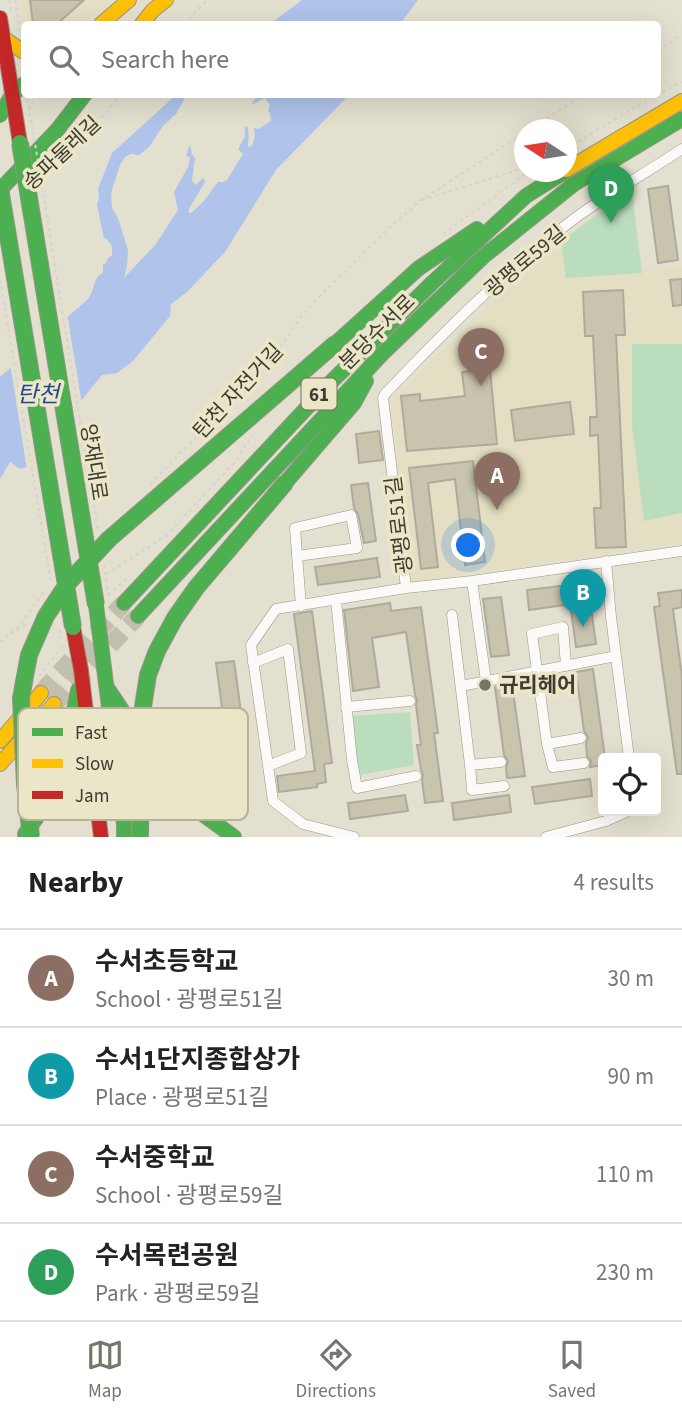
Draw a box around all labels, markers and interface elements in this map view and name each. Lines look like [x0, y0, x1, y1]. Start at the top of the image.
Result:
search box [21, 21, 661, 98]
icon: search [45, 41, 83, 79]
text: Search here [101, 41, 229, 78]
street label: 송파둘레길 [16, 109, 108, 197]
north arrow [514, 119, 577, 182]
pin: D [588, 165, 634, 223]
street label: 광평로59길 [478, 218, 572, 304]
street label: 분당수서로 [332, 287, 422, 377]
pin: C [458, 328, 504, 386]
street label: 탄천 자전거길 [186, 337, 290, 445]
water label: 탄천 [17, 378, 62, 411]
road number: 61 [302, 378, 336, 410]
street label: 양재대로 [73, 421, 115, 503]
pin: A [474, 452, 520, 510]
street label: 광평로51길 [378, 474, 420, 576]
your location [451, 528, 485, 562]
pin: B [560, 569, 606, 627]
place label: 규리헤어 [499, 670, 576, 700]
marker: 규리헤어 [477, 677, 493, 693]
legend [18, 708, 248, 820]
text: Fast [75, 720, 108, 747]
text: Slow [75, 751, 114, 778]
map controls [598, 753, 661, 816]
button: locate [598, 753, 661, 816]
text: Jam [75, 783, 109, 810]
text: Nearby [28, 861, 123, 904]
text: 4 results [574, 866, 654, 899]
text: 수서초등학교 [95, 943, 239, 980]
text: A [44, 962, 58, 995]
text: 30 m [607, 962, 654, 995]
text: School · 광평로51길 [95, 983, 284, 1016]
text: 수서1단지종합상가 [95, 1041, 300, 1078]
text: B [44, 1060, 58, 1093]
text: 90 m [607, 1060, 654, 1093]
text: Place · 광평로51길 [95, 1081, 269, 1114]
text: 수서중학교 [95, 1139, 215, 1176]
text: C [44, 1158, 58, 1191]
text: 110 m [596, 1158, 654, 1191]
text: School · 광평로59길 [95, 1179, 284, 1212]
text: 수서목련공원 [95, 1237, 239, 1274]
text: D [44, 1256, 58, 1289]
text: 230 m [596, 1256, 654, 1289]
text: Park · 광평로59길 [95, 1277, 260, 1310]
tab: Map [86, 1336, 124, 1405]
tab: Directions [296, 1336, 376, 1405]
tab: Saved [548, 1336, 596, 1405]

